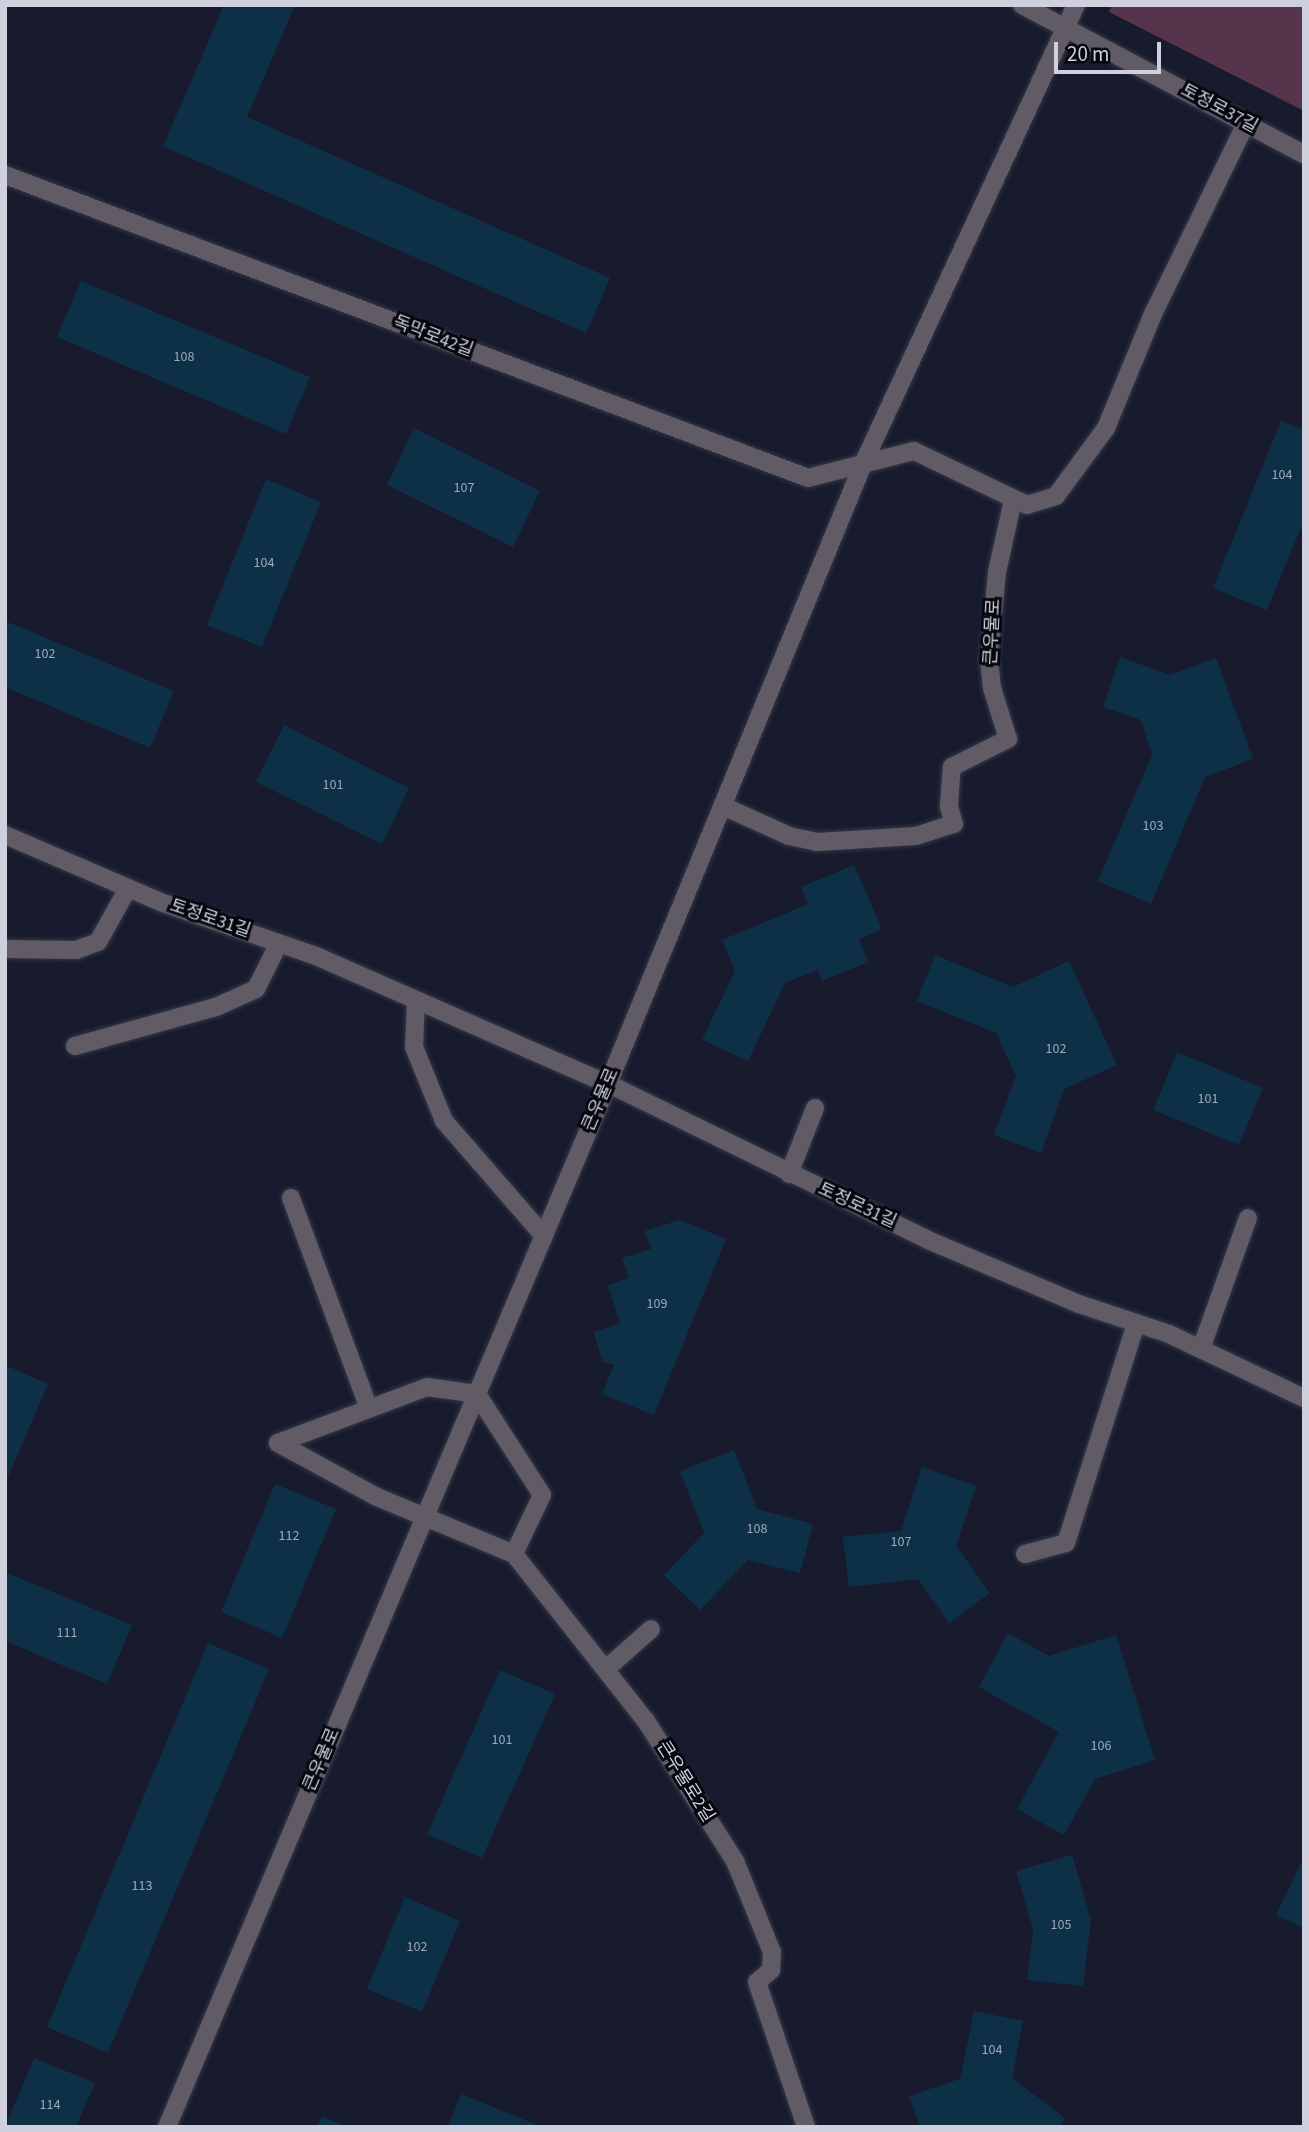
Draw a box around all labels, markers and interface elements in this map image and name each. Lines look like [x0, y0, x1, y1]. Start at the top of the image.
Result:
scale bar [1057, 28, 1164, 72]
text: 20 m [1067, 39, 1109, 69]
street label: 토정로37길 [1177, 80, 1261, 138]
street label: 독막로42길 [390, 312, 476, 362]
house number: 108 [174, 349, 194, 365]
house number: 104 [1272, 467, 1292, 483]
house number: 107 [454, 480, 474, 496]
house number: 104 [254, 555, 274, 571]
street label: 큰우물로 [980, 598, 1006, 666]
house number: 102 [35, 646, 55, 662]
house number: 101 [323, 777, 343, 793]
house number: 103 [1143, 818, 1163, 834]
street label: 토정로31길 [167, 895, 253, 943]
house number: 102 [1046, 1041, 1066, 1057]
street label: 큰우물로 [578, 1065, 624, 1135]
house number: 101 [1198, 1091, 1218, 1107]
street label: 토정로31길 [814, 1178, 900, 1234]
house number: 109 [647, 1296, 667, 1312]
house number: 108 [747, 1521, 767, 1537]
house number: 112 [279, 1528, 299, 1544]
house number: 107 [891, 1534, 911, 1550]
house number: 111 [57, 1625, 77, 1641]
street label: 큰우물로 [299, 1725, 345, 1795]
house number: 101 [492, 1732, 512, 1748]
street label: 큰우물로2길 [652, 1737, 718, 1827]
house number: 106 [1091, 1738, 1111, 1754]
house number: 113 [132, 1878, 152, 1894]
house number: 105 [1051, 1917, 1071, 1933]
house number: 102 [407, 1939, 427, 1955]
house number: 104 [982, 2042, 1002, 2058]
house number: 114 [40, 2097, 60, 2113]

